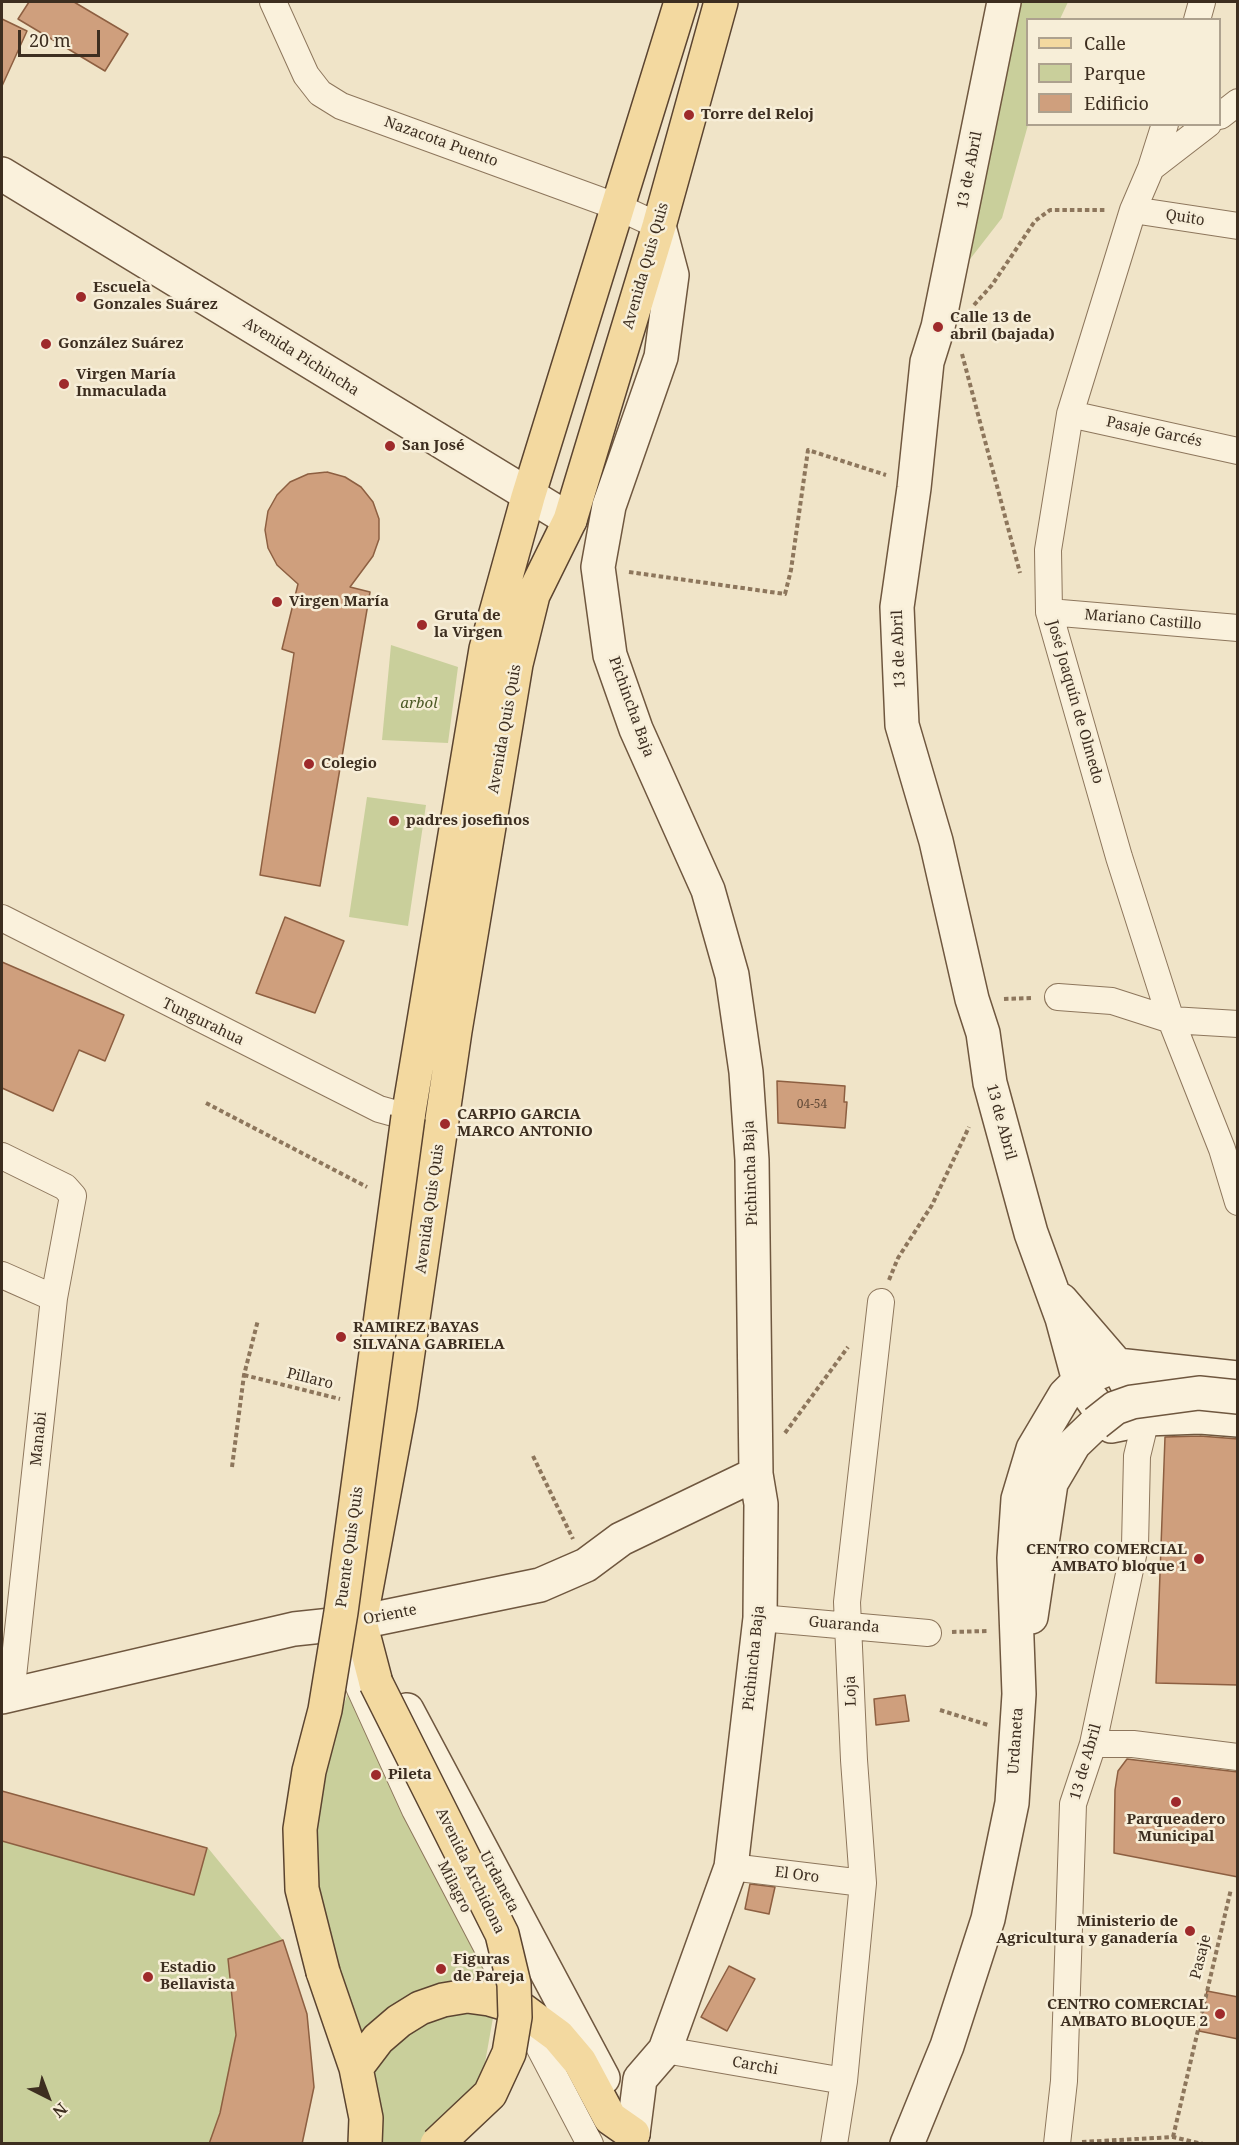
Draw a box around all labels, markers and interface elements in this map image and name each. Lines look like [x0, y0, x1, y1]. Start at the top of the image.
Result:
scale bar [21, 18, 104, 56]
legend [1026, 18, 1221, 126]
text: 20 m [29, 28, 71, 52]
text: Calle [1084, 31, 1126, 55]
text: Parque [1084, 61, 1146, 85]
text: Edificio [1084, 91, 1149, 115]
place label: Torre del Reloj [701, 106, 814, 124]
marker: Torre del Reloj [682, 108, 696, 122]
street label: Nazacota Puento [382, 113, 500, 171]
street label: 13 de Abril [954, 130, 986, 210]
street label: Avenida Quis Quis [619, 201, 673, 331]
street label: Quito [1164, 206, 1206, 230]
place label: Escuela Gonzales Suárez [93, 279, 218, 314]
marker: Escuela Gonzales Suárez [74, 290, 88, 304]
place label: Calle 13 de abril (bajada) [950, 309, 1055, 344]
street label: Avenida Pichincha [240, 314, 362, 400]
marker: Calle 13 de abril (bajada) [931, 320, 945, 334]
place label: González Suárez [58, 335, 183, 353]
marker: González Suárez [39, 337, 53, 351]
place label: Virgen María Inmaculada [76, 366, 176, 401]
marker: Virgen María Inmaculada [57, 377, 71, 391]
street label: Pasaje Garcés [1104, 413, 1204, 451]
place label: San José [402, 437, 465, 455]
marker: San José [383, 439, 397, 453]
place label: Virgen María [289, 593, 389, 611]
marker: Virgen María [270, 595, 284, 609]
street label: Mariano Castillo [1084, 606, 1202, 634]
place label: Gruta de la Virgen [434, 607, 503, 642]
street label: 13 de Abril [889, 610, 909, 688]
marker: Gruta de la Virgen [415, 618, 429, 632]
street label: José Joaquín de Olmedo [1043, 618, 1107, 786]
street label: Pichincha Baja [604, 654, 658, 760]
street label: Avenida Quis Quis [485, 663, 525, 795]
park label: arbol [400, 695, 438, 713]
place label: Colegio [321, 755, 377, 773]
marker: Colegio [302, 757, 316, 771]
place label: padres josefinos [406, 812, 529, 830]
marker: padres josefinos [387, 814, 401, 828]
street label: Tungurahua [159, 994, 247, 1050]
street label: 13 de Abril [982, 1082, 1020, 1162]
house number: 04-54 [797, 1098, 827, 1112]
place label: CARPIO GARCIA MARCO ANTONIO [457, 1106, 593, 1141]
marker: CARPIO GARCIA MARCO ANTONIO [438, 1117, 452, 1131]
street label: Pichincha Baja [740, 1120, 762, 1226]
street label: Avenida Quis Quis [412, 1143, 448, 1275]
place label: RAMIREZ BAYAS SILVANA GABRIELA [353, 1319, 505, 1354]
marker: RAMIREZ BAYAS SILVANA GABRIELA [334, 1330, 348, 1344]
street label: Pillaro [285, 1365, 335, 1393]
street label: Manabi [27, 1411, 51, 1467]
street label: Puente Quis Quis [333, 1485, 367, 1609]
place label: CENTRO COMERCIAL AMBATO bloque 1 [1026, 1541, 1187, 1576]
marker: CENTRO COMERCIAL AMBATO bloque 1 [1192, 1552, 1206, 1566]
street label: Oriente [362, 1601, 418, 1629]
street label: Pichincha Baja [740, 1605, 768, 1711]
street label: Guaranda [808, 1613, 880, 1637]
street label: Loja [841, 1675, 861, 1707]
street label: Urdaneta [1005, 1707, 1027, 1775]
street label: 13 de Abril [1067, 1722, 1105, 1802]
place label: Pileta [388, 1766, 432, 1784]
marker: Pileta [369, 1768, 383, 1782]
marker: Parqueadero Municipal [1169, 1795, 1183, 1809]
street label: Avenida Archidona [432, 1805, 508, 1937]
place label: Parqueadero Municipal [1126, 1811, 1226, 1846]
street label: Urdaneta [475, 1848, 523, 1916]
street label: Milagro [433, 1858, 475, 1916]
street label: El Oro [774, 1863, 820, 1887]
place label: Ministerio de Agricultura y ganadería [996, 1913, 1178, 1948]
marker: Ministerio de Agricultura y ganadería [1183, 1924, 1197, 1938]
street label: Pasaje [1187, 1933, 1215, 1981]
place label: Figuras de Pareja [453, 1951, 524, 1986]
place label: Estadio Bellavista [160, 1959, 235, 1994]
marker: Figuras de Pareja [434, 1962, 448, 1976]
marker: Estadio Bellavista [141, 1970, 155, 1984]
place label: CENTRO COMERCIAL AMBATO BLOQUE 2 [1047, 1996, 1208, 2031]
marker: CENTRO COMERCIAL AMBATO BLOQUE 2 [1213, 2007, 1227, 2021]
street label: Carchi [731, 2053, 779, 2079]
north arrow [18, 2067, 78, 2127]
text: N [48, 2098, 72, 2123]

